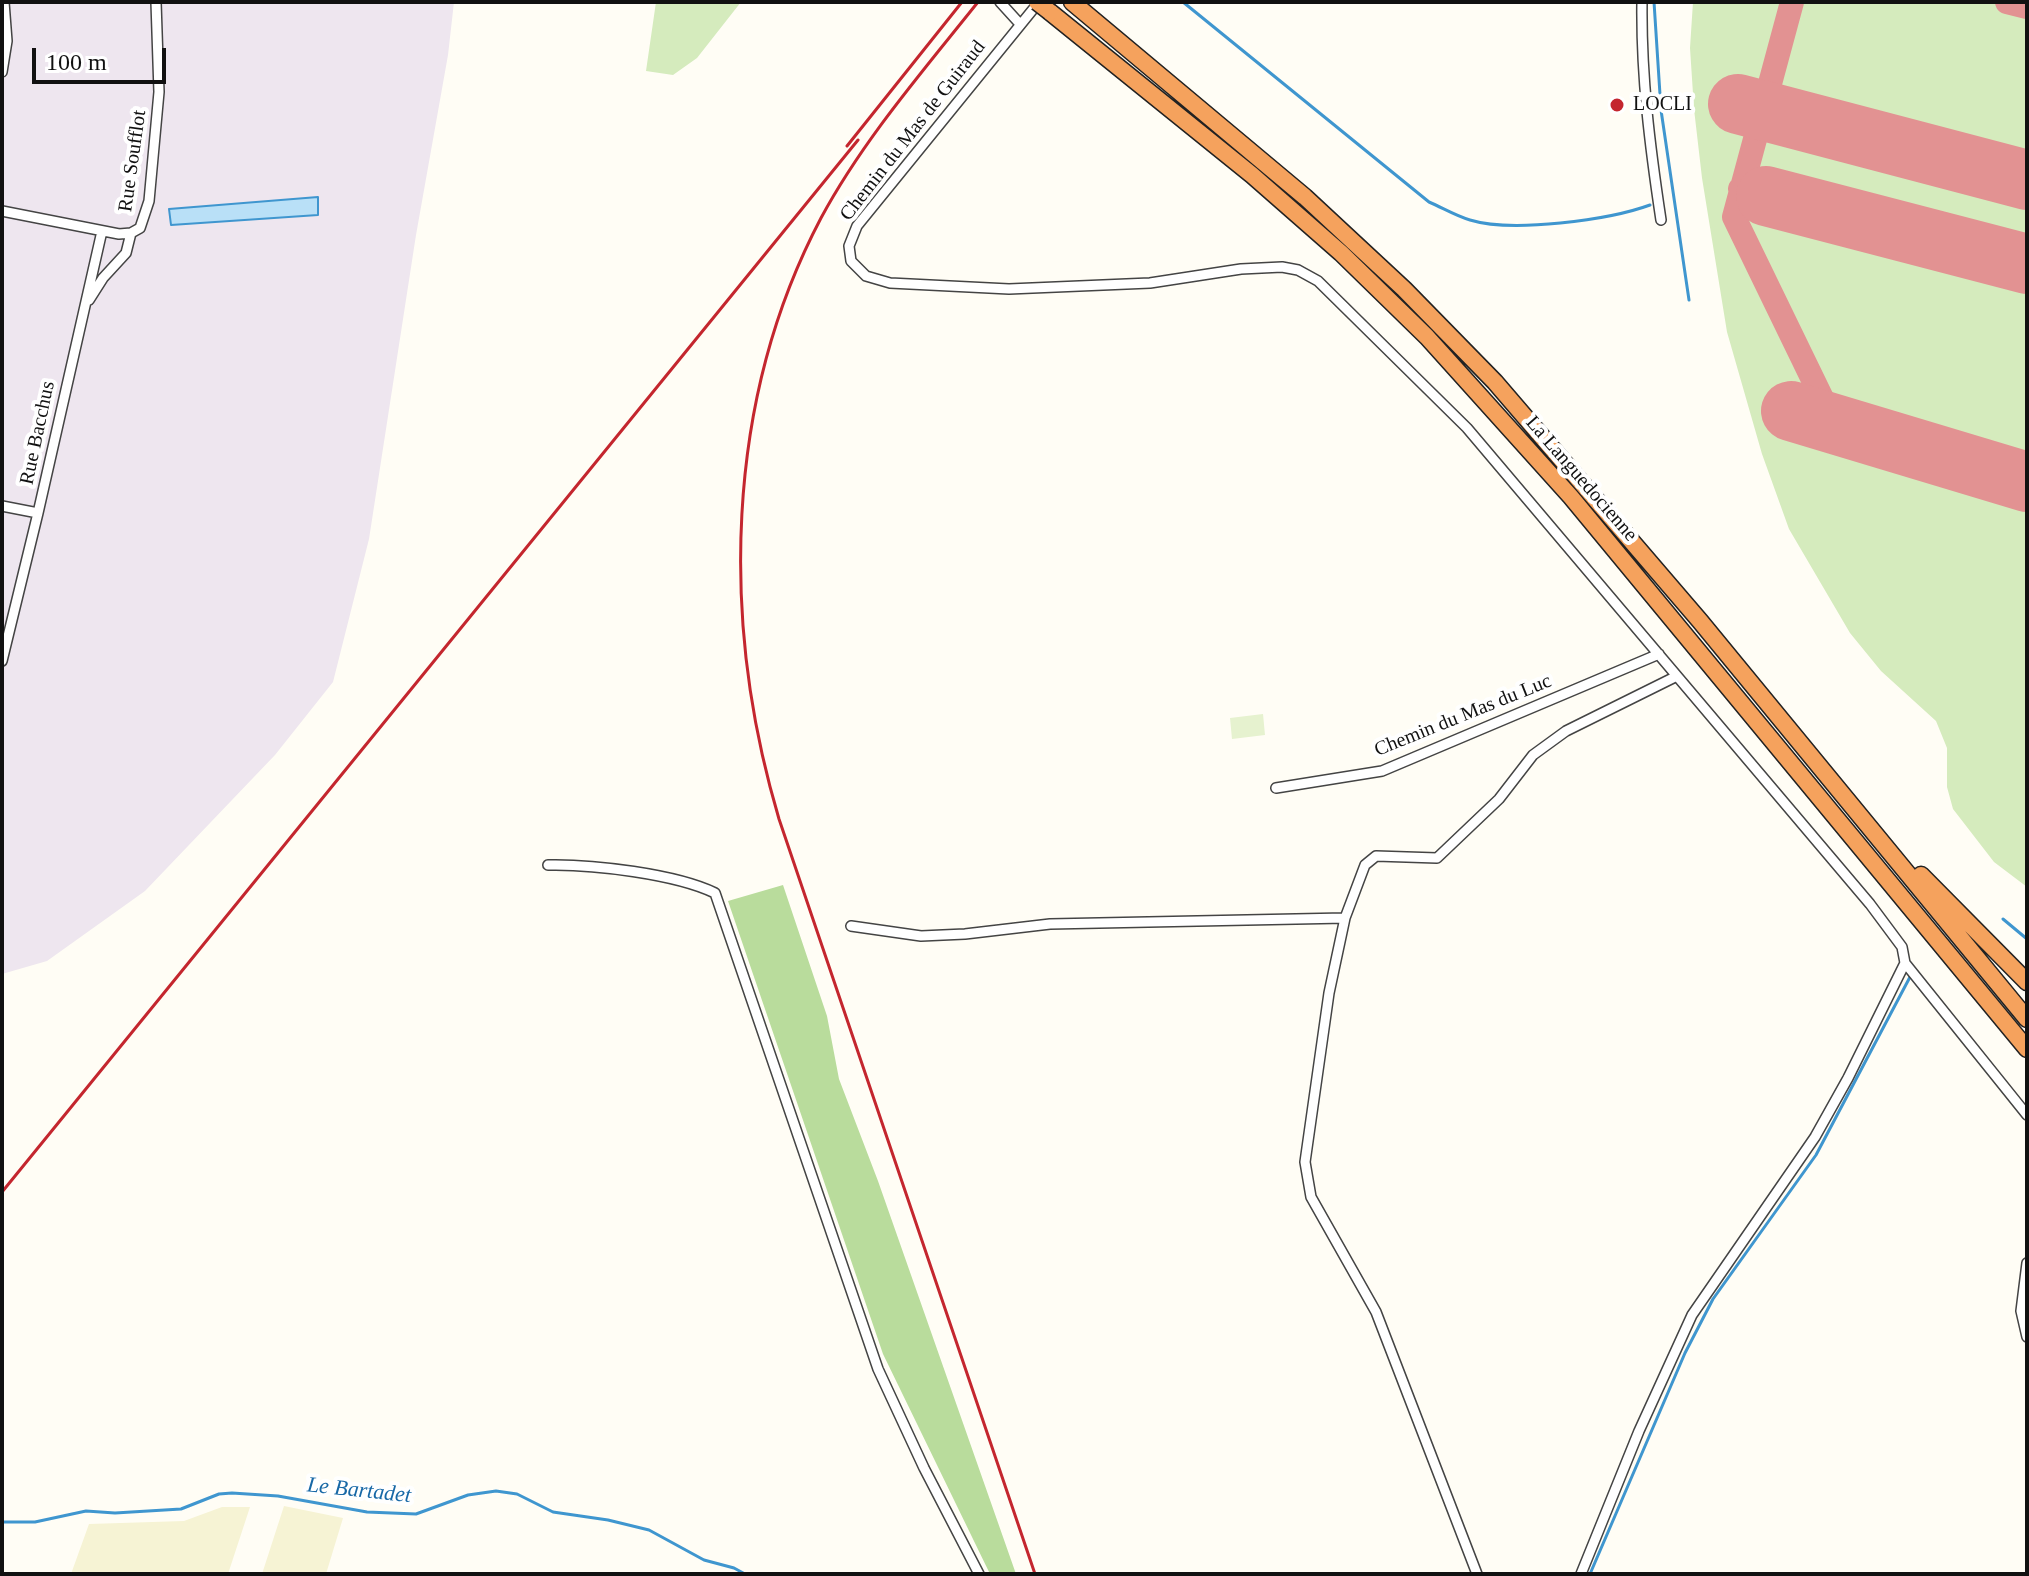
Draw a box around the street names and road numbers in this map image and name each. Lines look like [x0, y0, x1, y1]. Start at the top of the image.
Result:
street label: Chemin du Mas de Guiraud [835, 36, 991, 226]
street label: Rue Soufflot [114, 109, 152, 213]
street label: Rue Bacchus [15, 379, 61, 487]
street label: La Languedocienne [1520, 411, 1642, 547]
street label: Chemin du Mas du Luc [1371, 669, 1555, 763]

